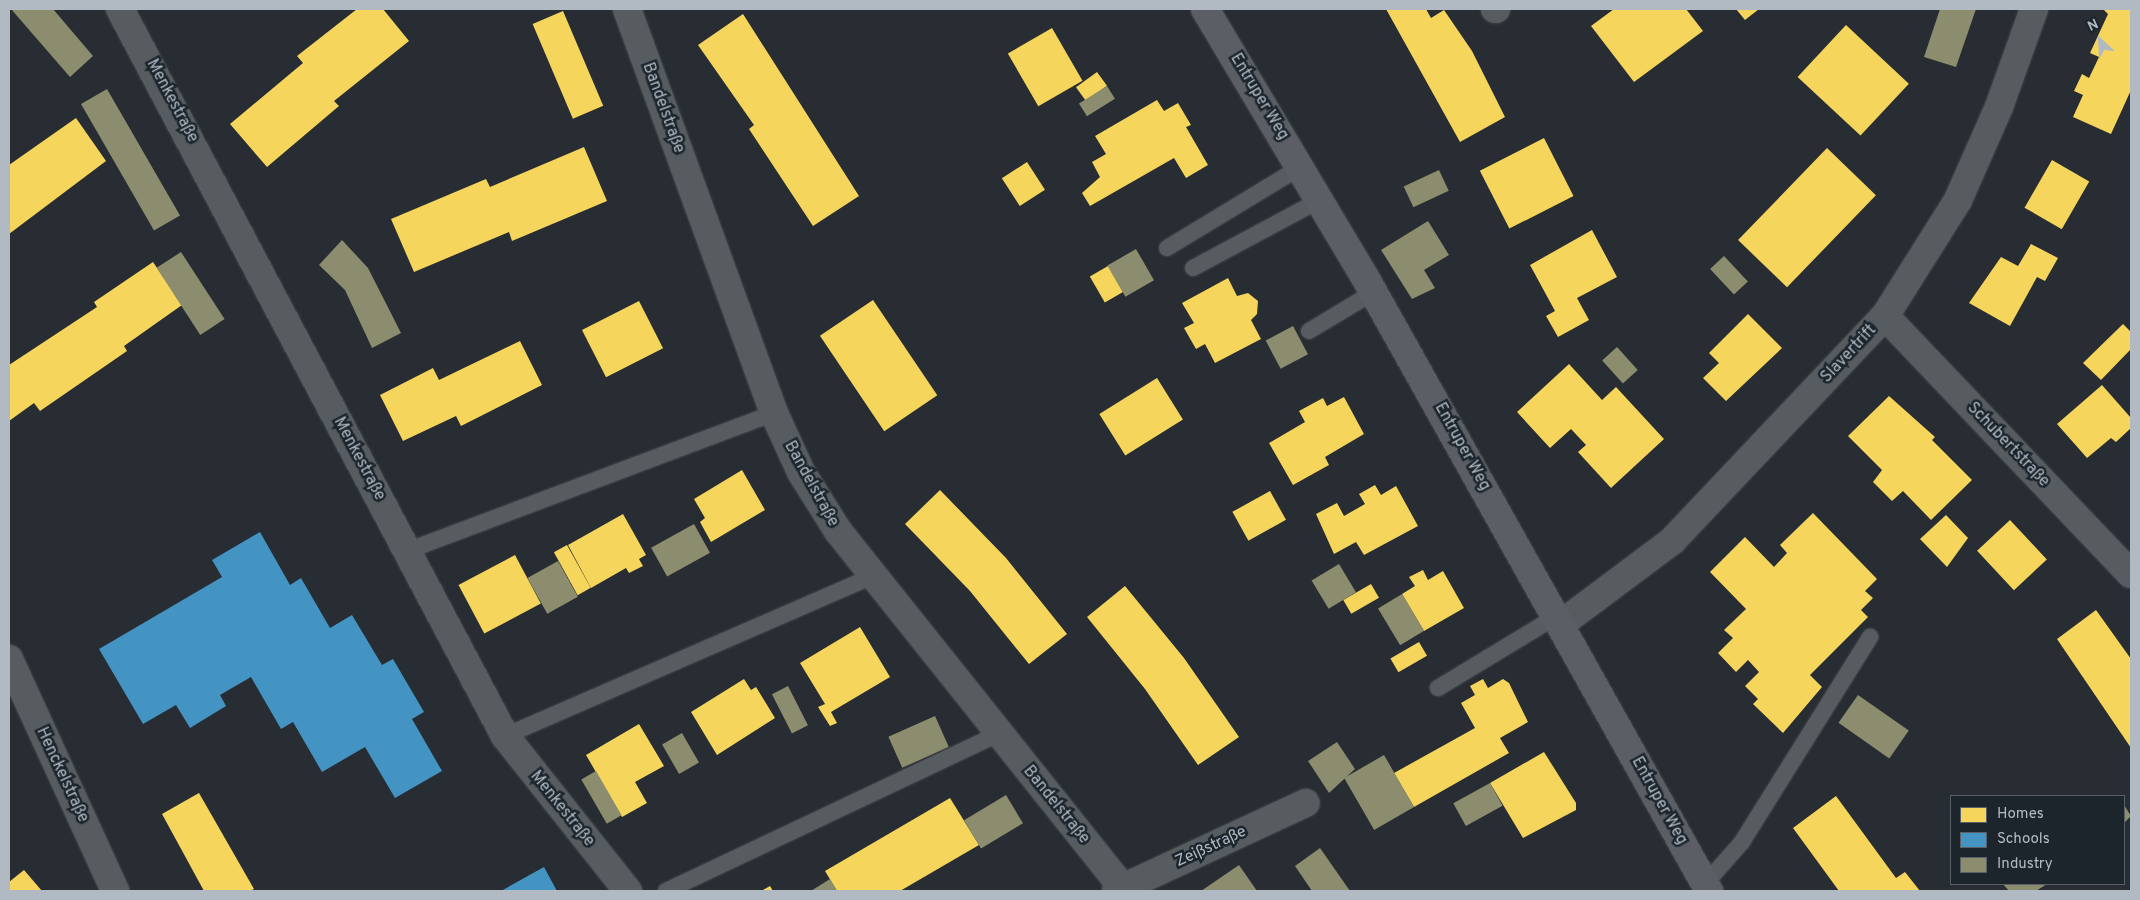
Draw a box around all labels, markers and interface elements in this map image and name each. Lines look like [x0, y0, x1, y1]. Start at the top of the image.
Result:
north arrow [2075, 15, 2125, 65]
text: N [2085, 16, 2102, 36]
street label: Entruper Weg [1226, 50, 1292, 144]
street label: Menkestraße [142, 56, 202, 146]
street label: Bandelstraße [638, 60, 688, 156]
street label: Slavertrift [1817, 321, 1881, 387]
street label: Schubertstraße [1963, 399, 2053, 491]
street label: Entruper Weg [1430, 400, 1494, 494]
street label: Menkestraße [329, 414, 389, 504]
street label: Bandelstraße [780, 438, 842, 530]
street label: Henckelstraße [32, 724, 92, 826]
street label: Entruper Weg [1627, 754, 1691, 848]
street label: Bandelstraße [1019, 762, 1093, 848]
street label: Menkestraße [526, 767, 598, 851]
legend [1950, 795, 2125, 885]
text: Homes [1997, 805, 2044, 824]
street label: Zeißstraße [1172, 822, 1250, 872]
text: Schools [1997, 830, 2050, 849]
text: Industry [1997, 855, 2053, 874]

